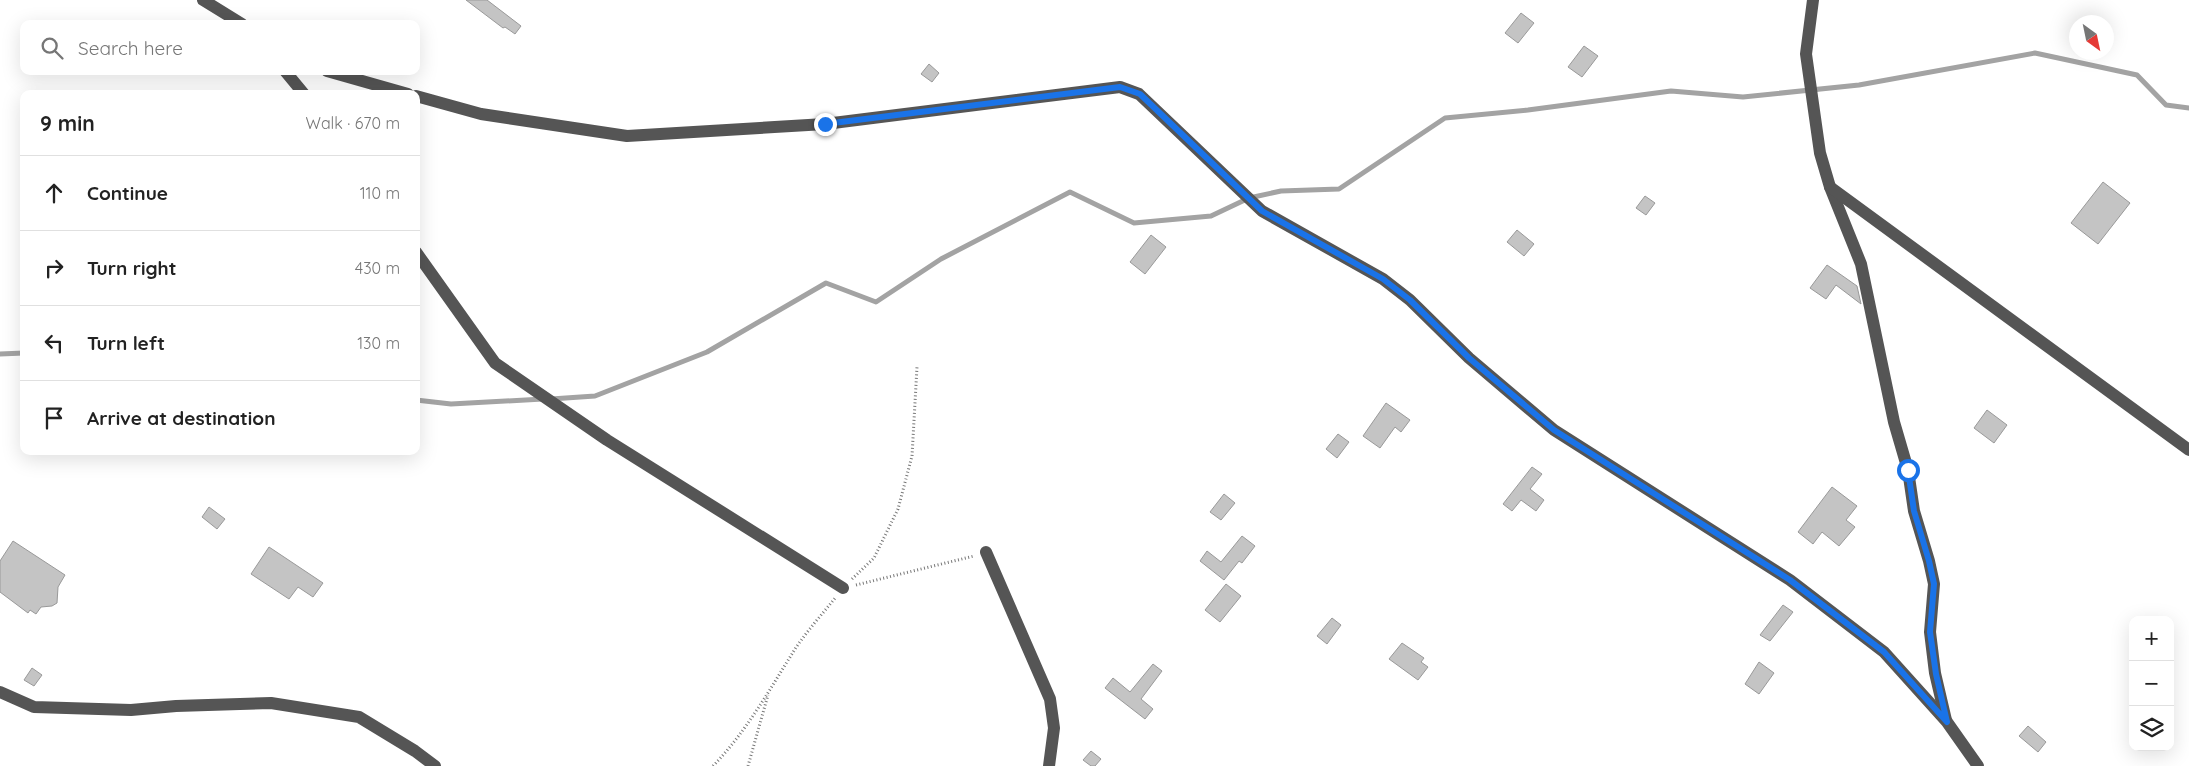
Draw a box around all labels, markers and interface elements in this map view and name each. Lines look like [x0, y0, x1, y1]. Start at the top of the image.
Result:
north arrow [2069, 15, 2114, 60]
search box [20, 20, 420, 75]
icon: search [38, 34, 66, 62]
text: Search here [78, 36, 183, 60]
text: 9 min [40, 110, 95, 136]
text: Walk · 670 m [306, 113, 400, 133]
route end [814, 113, 837, 136]
icon: ahead [40, 179, 68, 207]
text: Continue [87, 181, 168, 205]
text: 110 m [360, 183, 400, 203]
icon: right [40, 254, 68, 282]
text: Turn right [87, 256, 176, 280]
text: 430 m [355, 258, 400, 278]
icon: left [40, 329, 68, 357]
text: Turn left [87, 331, 165, 355]
text: 130 m [357, 333, 400, 353]
icon: arrive [40, 404, 68, 432]
text: Arrive at destination [87, 406, 276, 430]
route start [1897, 459, 1920, 482]
map controls [2129, 616, 2174, 751]
button: + [2129, 616, 2174, 661]
button: − [2129, 661, 2174, 706]
button: layers [2129, 706, 2174, 751]

